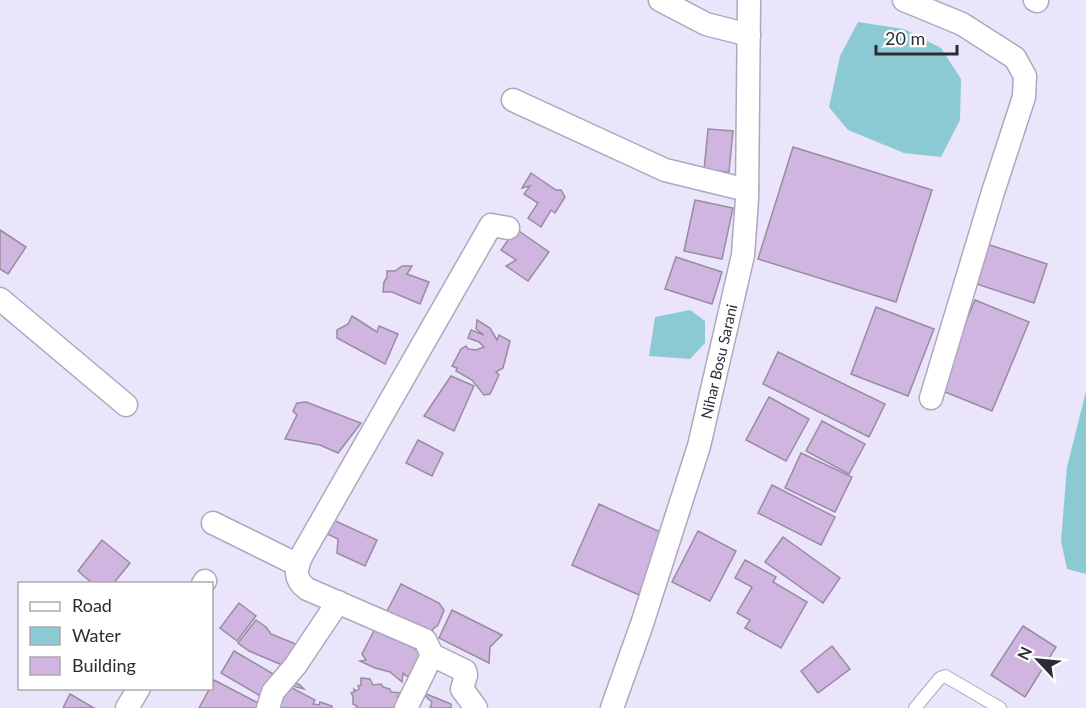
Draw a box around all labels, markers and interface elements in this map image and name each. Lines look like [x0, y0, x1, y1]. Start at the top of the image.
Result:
scale bar [876, 18, 957, 56]
text: 20 m [885, 27, 925, 49]
street label: Nihar Bosu Sarani [697, 302, 740, 420]
legend [18, 582, 213, 690]
text: Road [72, 594, 112, 616]
text: Water [72, 624, 121, 646]
north arrow [1008, 630, 1068, 690]
text: N [1013, 644, 1035, 663]
text: Building [72, 654, 136, 676]

